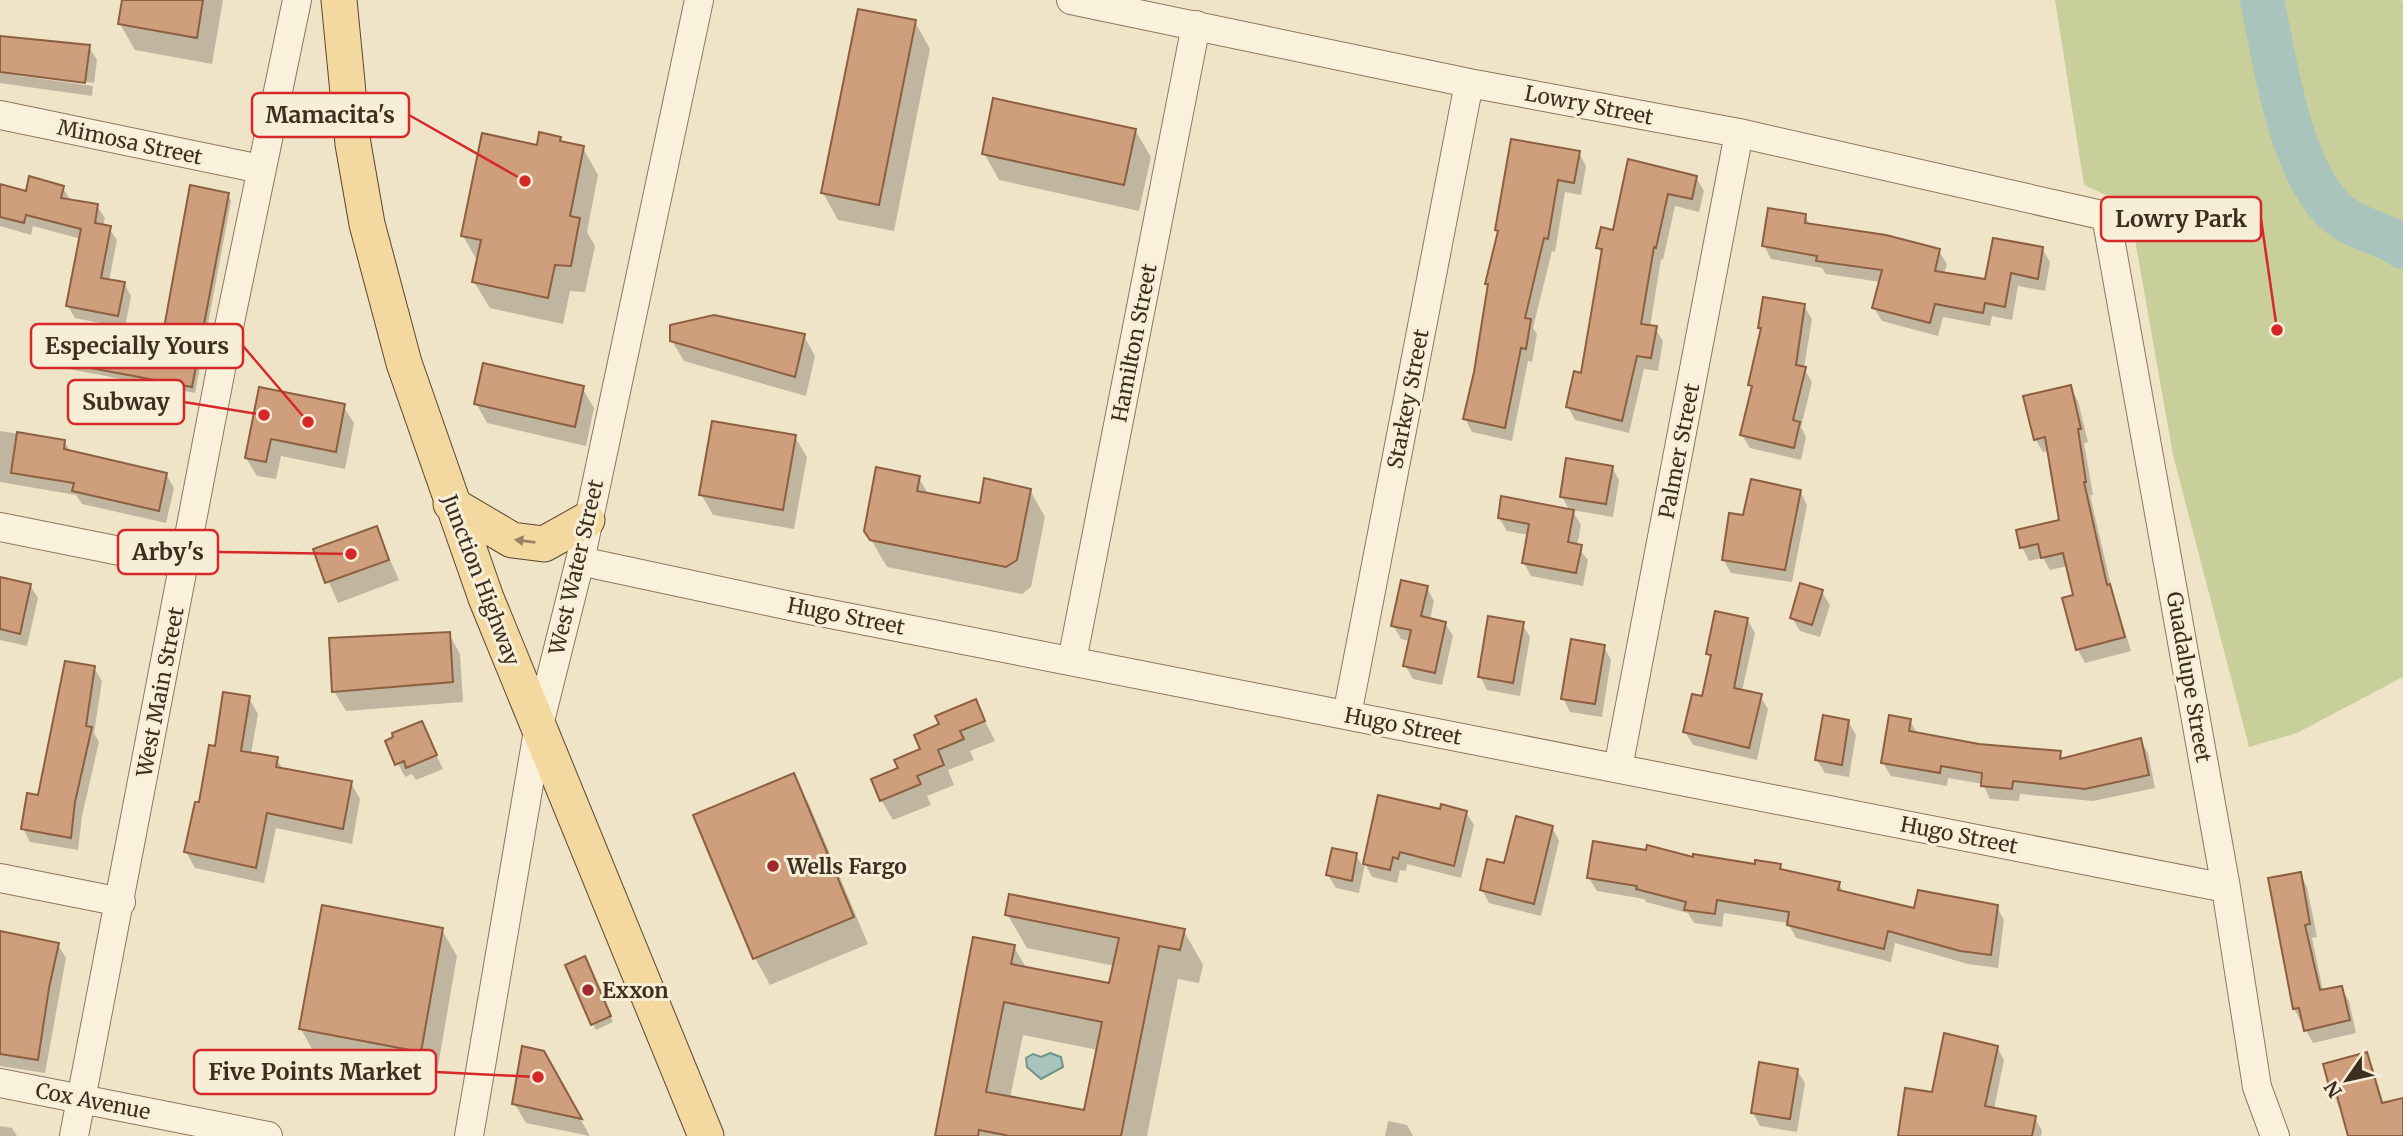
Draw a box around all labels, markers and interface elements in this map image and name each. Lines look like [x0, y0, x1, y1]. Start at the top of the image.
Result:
street label: Lowry Street [1522, 79, 1656, 131]
callout: Mamacita's [252, 93, 409, 137]
text: Mamacita's [265, 100, 395, 129]
street label: Mimosa Street [55, 113, 205, 171]
callout: Lowry Park [2101, 197, 2261, 241]
text: Lowry Park [2115, 204, 2247, 233]
street label: Hamilton Street [1105, 262, 1163, 424]
callout: Especially Yours [31, 324, 243, 368]
street label: Starkey Street [1381, 327, 1435, 471]
text: Especially Yours [45, 331, 229, 360]
callout: Subway [68, 380, 184, 424]
street label: Palmer Street [1653, 381, 1705, 521]
text: Subway [82, 387, 170, 416]
street label: West Water Street [542, 477, 609, 658]
street label: Junction Highway [436, 490, 526, 670]
callout: Arby's [118, 530, 218, 574]
one-way arrow [514, 536, 536, 547]
text: Arby's [131, 537, 204, 566]
street label: Guadalupe Street [2161, 590, 2217, 764]
street label: Hugo Street [785, 591, 907, 641]
street label: West Main Street [130, 605, 190, 780]
street label: Hugo Street [1342, 701, 1464, 751]
street label: Hugo Street [1898, 810, 2020, 860]
place label: Wells Fargo [786, 853, 907, 880]
marker: Wells Fargo [765, 858, 781, 874]
place label: Exxon [602, 977, 669, 1004]
marker: Exxon [580, 982, 596, 998]
north arrow [2312, 1045, 2382, 1115]
callout: Five Points Market [194, 1050, 436, 1094]
text: Five Points Market [208, 1057, 422, 1086]
street label: Cox Avenue [33, 1077, 153, 1125]
text: N [2319, 1077, 2347, 1102]

